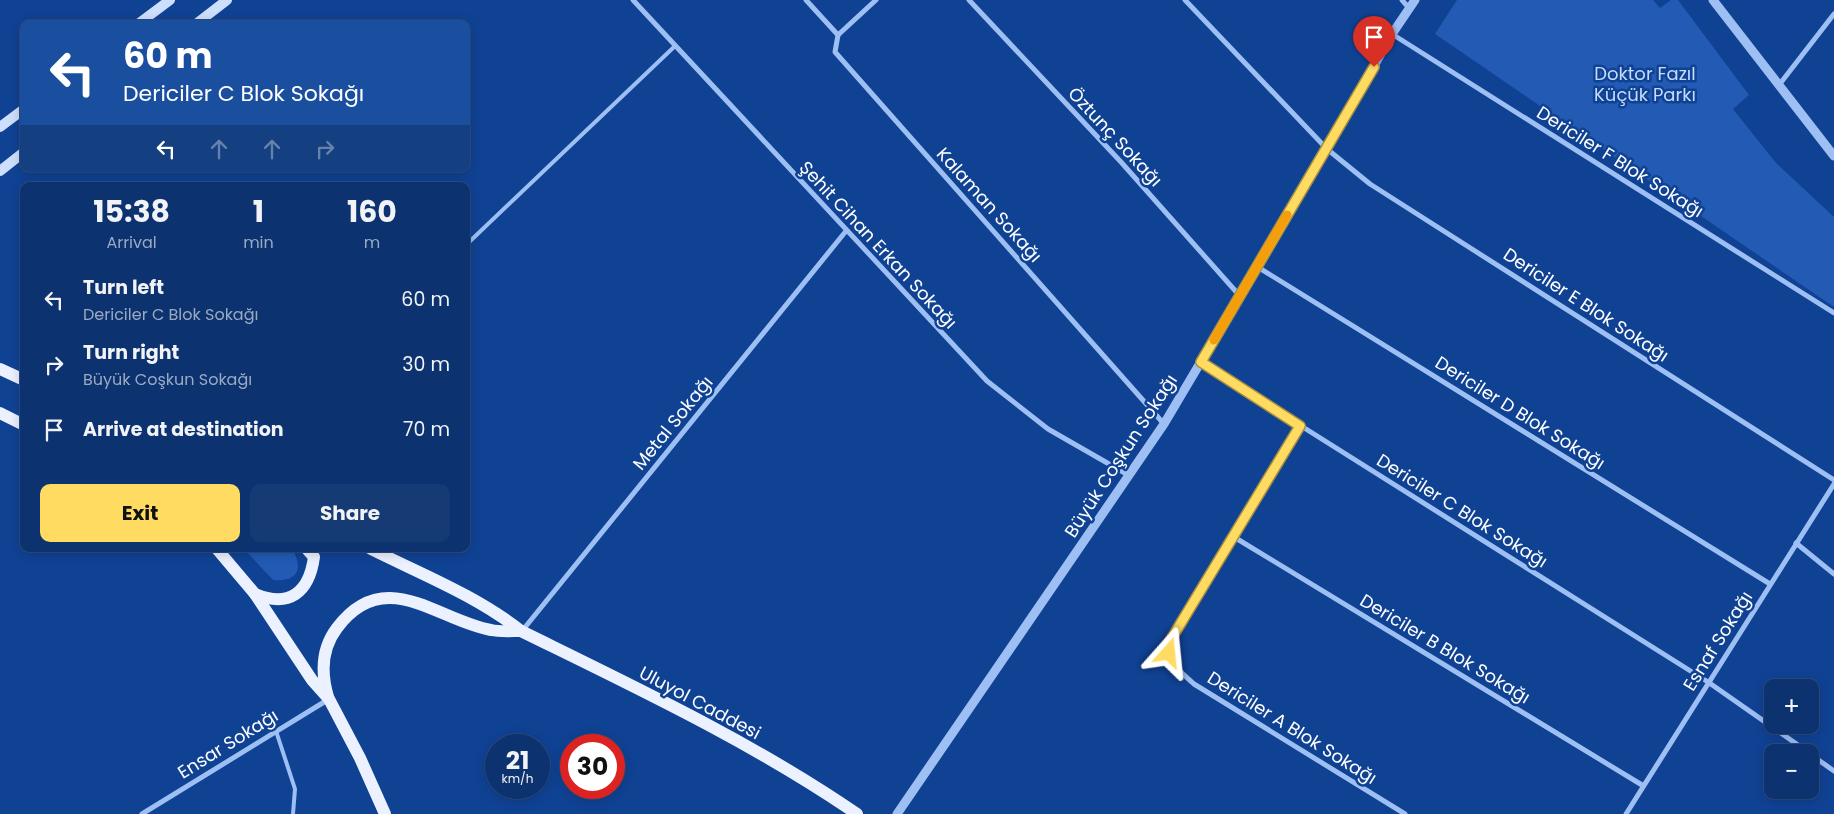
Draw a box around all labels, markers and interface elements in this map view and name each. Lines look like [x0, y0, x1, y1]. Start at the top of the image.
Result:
pin [1353, 16, 1395, 67]
icon: arrive [1360, 23, 1388, 51]
text: 60 m [123, 31, 213, 80]
icon: left [40, 40, 105, 105]
park label: Doktor Fazıl Küçük Parkı [1594, 61, 1696, 107]
text: Dericiler C Blok Sokağı [123, 78, 364, 109]
street label: Öztunç Sokağı [1063, 81, 1168, 192]
street label: Dericiler F Blok Sokağı [1532, 100, 1709, 223]
icon: left [152, 135, 180, 163]
icon: ahead [205, 135, 233, 163]
icon: ahead [258, 135, 286, 163]
icon: right [311, 135, 339, 163]
street label: Kalaman Sokağı [931, 142, 1048, 268]
street label: Şehit Cihan Erkan Sokağı [794, 155, 963, 334]
text: 15:38 [93, 190, 170, 233]
text: 1 [253, 190, 264, 233]
text: 160 [347, 190, 397, 233]
text: Arrival [106, 231, 157, 254]
text: min [243, 231, 274, 254]
text: m [364, 231, 380, 254]
street label: Dericiler E Blok Sokağı [1499, 242, 1674, 368]
text: Turn left [83, 274, 164, 301]
icon: left [40, 286, 68, 314]
text: 60 m [401, 286, 450, 313]
text: Dericiler C Blok Sokağı [83, 303, 258, 326]
text: Turn right [83, 339, 179, 366]
street label: Dericiler D Blok Sokağı [1430, 350, 1610, 475]
icon: right [40, 351, 68, 379]
text: 30 m [402, 351, 450, 378]
text: Büyük Coşkun Sokağı [83, 368, 252, 391]
street label: Büyük Coşkun Sokağı [1058, 369, 1183, 542]
street label: Metal Sokağı [627, 370, 718, 475]
icon: arrive [40, 416, 68, 444]
text: Arrive at destination [83, 416, 284, 443]
text: 70 m [403, 416, 450, 443]
street label: Dericiler C Blok Sokağı [1372, 448, 1553, 573]
button: Exit [40, 484, 240, 542]
button: Share [250, 484, 450, 542]
street label: Esnaf Sokağı [1677, 586, 1758, 695]
street label: Dericiler B Blok Sokağı [1355, 588, 1535, 709]
position arrow [1142, 626, 1194, 678]
street label: Uluyol Caddesi [635, 660, 765, 745]
street label: Dericiler A Blok Sokağı [1203, 665, 1382, 790]
map controls [1764, 679, 1819, 799]
button: + [1764, 679, 1819, 734]
street label: Ensar Sokağı [173, 703, 283, 784]
speed limit sign: 30 [560, 734, 625, 799]
text: 21 [506, 743, 529, 778]
button: − [1764, 744, 1819, 799]
text: km/h [502, 770, 533, 787]

